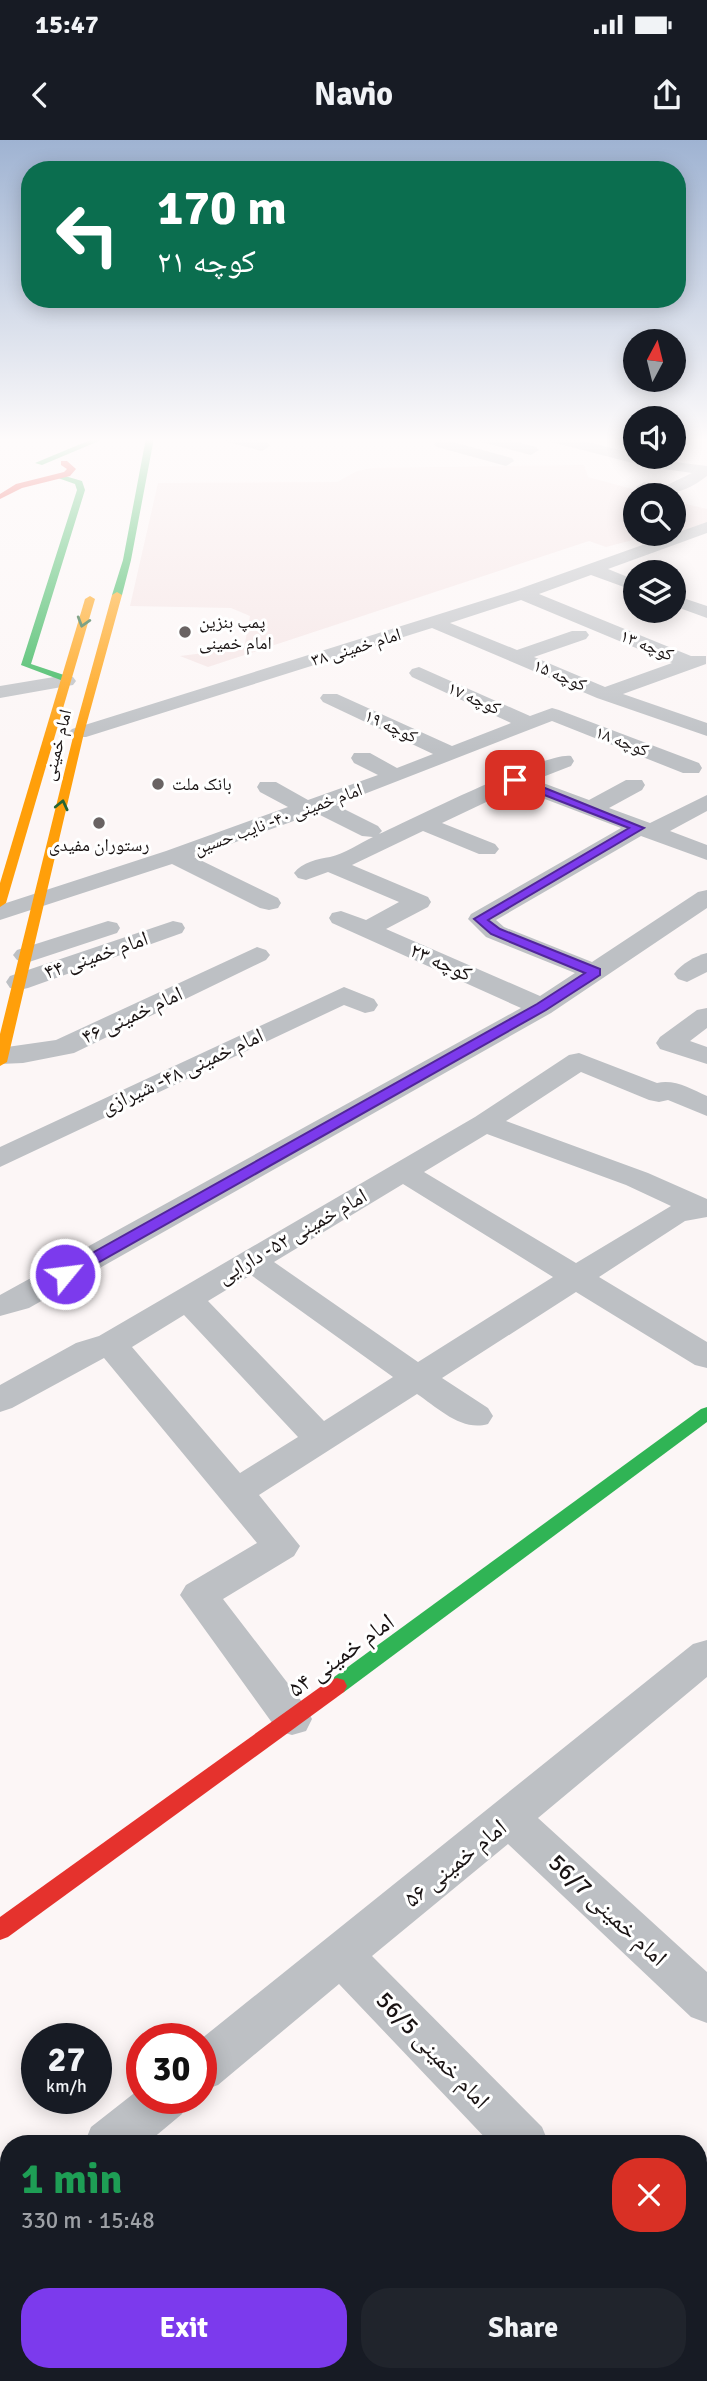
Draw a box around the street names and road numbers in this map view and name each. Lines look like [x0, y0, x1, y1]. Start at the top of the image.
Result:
street label: امام خمینی ۳۸ [308, 623, 404, 672]
street label: کوچه ۱۳ [617, 624, 677, 666]
street label: کوچه ۱۵ [530, 654, 590, 696]
street label: کوچه ۱۷ [444, 677, 504, 720]
street label: کوچه ۱۹ [361, 704, 421, 748]
street label: امام خمینی [38, 707, 77, 783]
street label: کوچه ۱۸ [592, 721, 652, 761]
street label: امام خمینی ۴۰- نایب حسین [191, 778, 366, 861]
street label: امام خمینی ۴۴ [41, 925, 152, 986]
street label: کوچه ۲۳ [406, 937, 476, 987]
street label: امام خمینی ۴۶ [77, 980, 187, 1051]
street label: امام خمینی ۴۸- شیرازی [97, 1022, 268, 1121]
street label: امام خمینی ۵۲- دارایی [212, 1183, 372, 1290]
street label: امام خمینی ۵۴ [282, 1606, 401, 1704]
street label: امام خمینی ۵۶ [397, 1812, 513, 1914]
street label: امام خمینی 56/7 [542, 1847, 674, 1973]
street label: امام خمینی 56/5 [369, 1985, 496, 2116]

